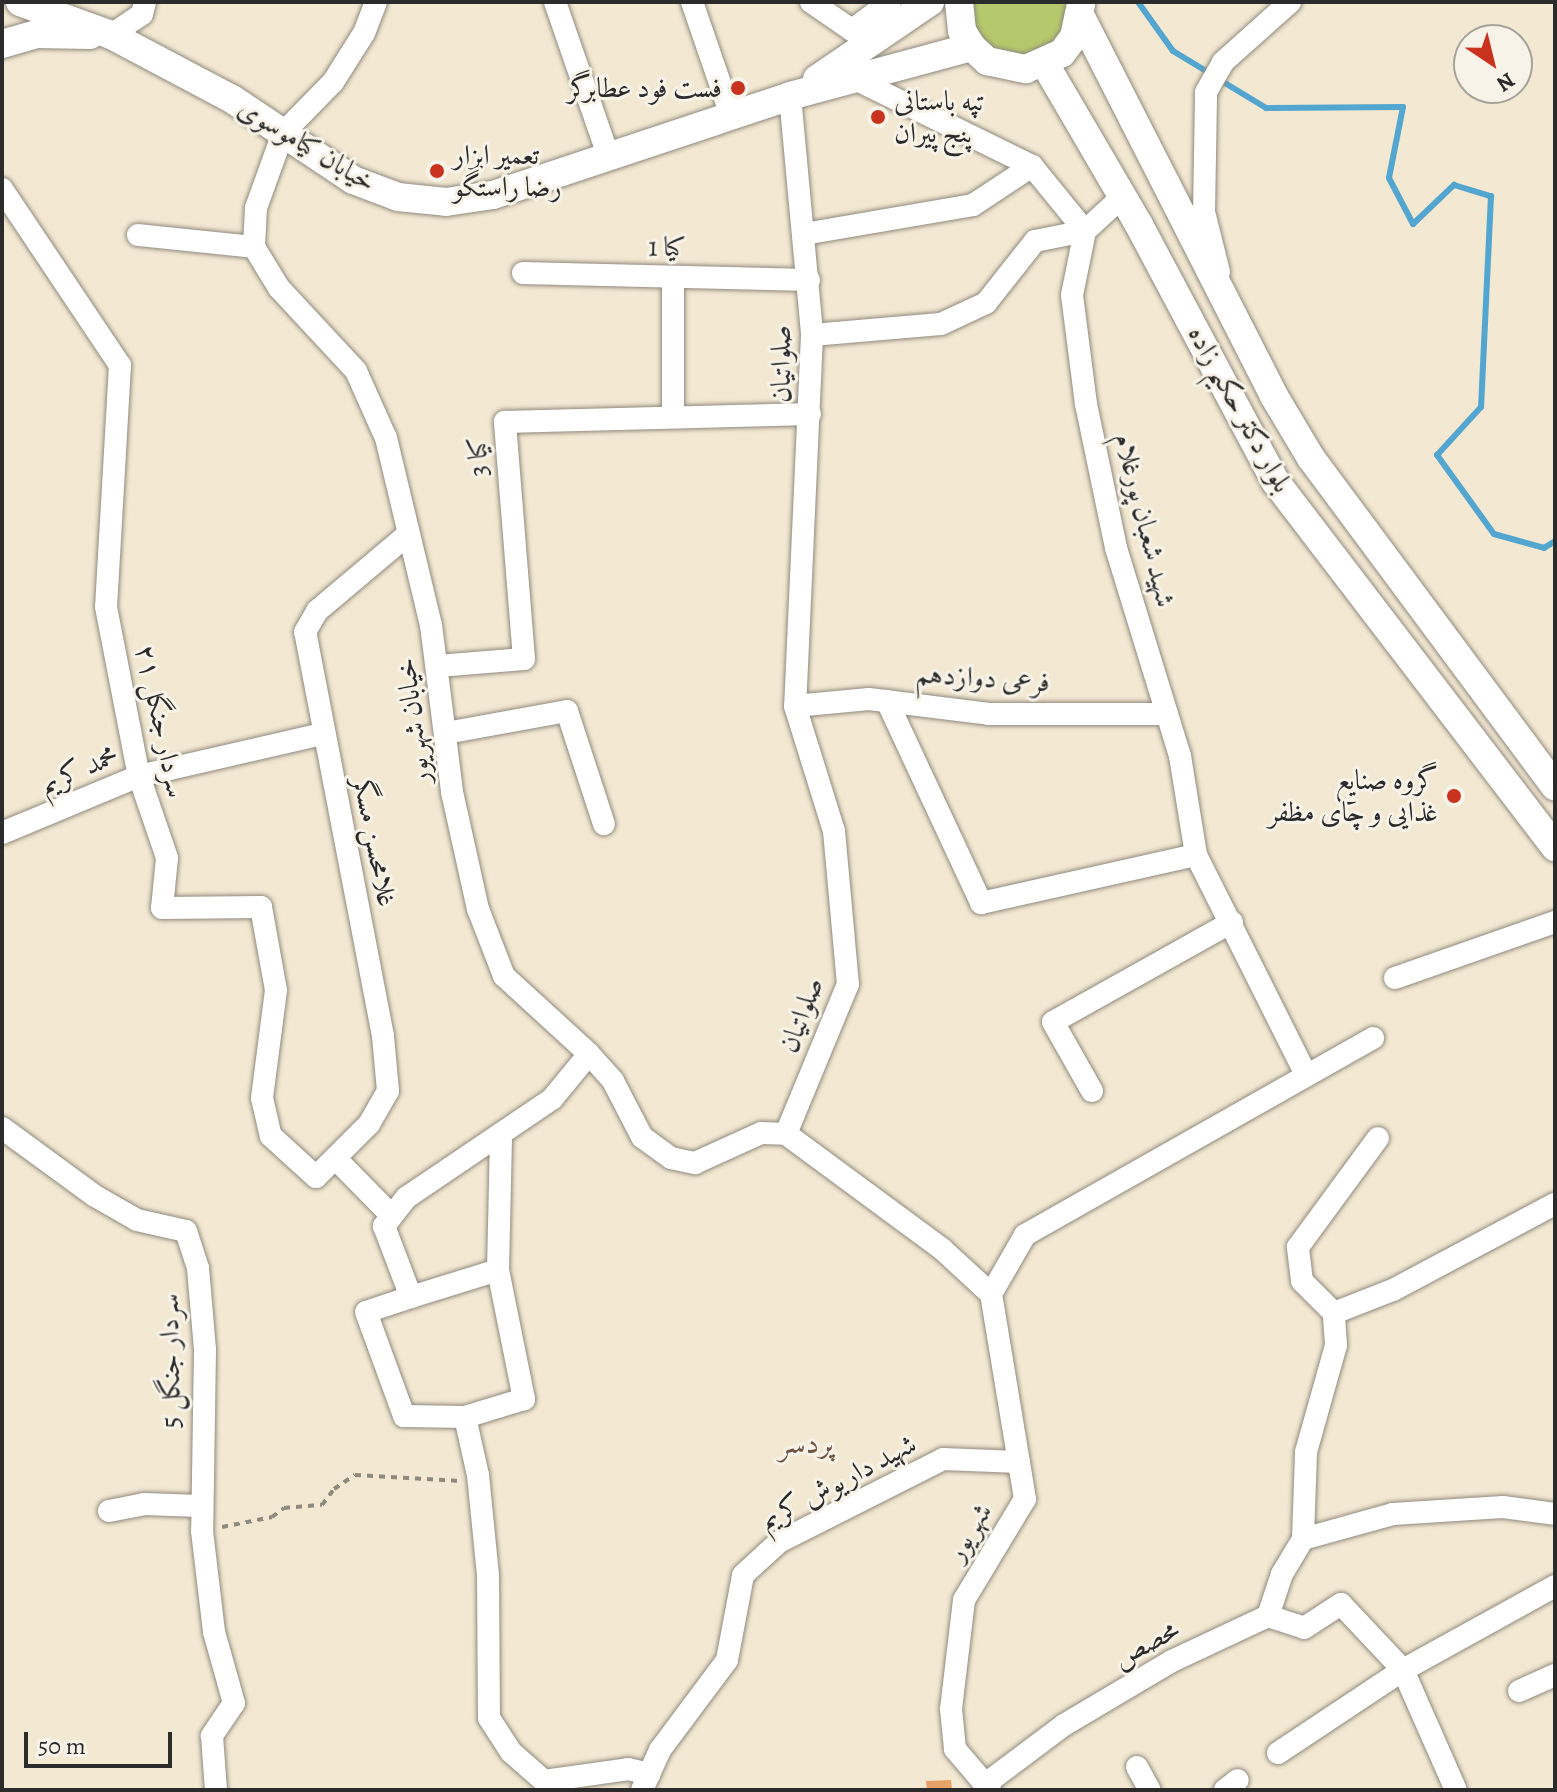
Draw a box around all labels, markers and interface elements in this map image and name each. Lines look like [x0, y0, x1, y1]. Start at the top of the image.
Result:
north arrow [1453, 24, 1533, 104]
text: N [1490, 65, 1521, 99]
place label: فست فود عطابرگر [568, 71, 722, 105]
marker: فست فود عطابرگر [729, 79, 747, 97]
place label: تپه باستانی پنج پیران [894, 84, 985, 150]
street label: خیابان کیاموسوی [232, 91, 382, 199]
marker: تپه باستانی پنج پیران [869, 108, 887, 126]
place label: تعمیر ابزار رضا راستگو [453, 138, 562, 204]
marker: تعمیر ابزار رضا راستگو [428, 162, 446, 180]
street label: کیا 1 [648, 230, 686, 264]
street label: بلوار دکتر حکیم زاده [1180, 320, 1300, 498]
street label: صلواتیان [764, 325, 798, 403]
street label: شهید شعبان پورغلام [1107, 430, 1183, 610]
street label: کیا 3 [460, 436, 496, 478]
street label: سردار جنگل ۲۱ [128, 641, 194, 801]
street label: خیابان شهریور [389, 656, 437, 786]
street label: فرعی دوازدهم [915, 657, 1051, 699]
street label: محمد کریم [35, 738, 123, 802]
place label: گروه صنایع غذایی و چای مظفر [1268, 763, 1438, 829]
street label: غلامحسن مسگر [346, 774, 404, 910]
marker: گروه صنایع غذایی و چای مظفر [1445, 787, 1463, 805]
street label: صلواتیان [771, 973, 831, 1057]
street label: سردار جنگل 5 [152, 1293, 188, 1429]
district label: پردسر [779, 1425, 833, 1461]
street label: شهید داریوش کریم [754, 1427, 922, 1537]
street label: شهریور [939, 1497, 999, 1567]
street label: محصص [1107, 1612, 1185, 1676]
scale bar [28, 1716, 176, 1766]
text: 50 m [38, 1730, 86, 1762]

